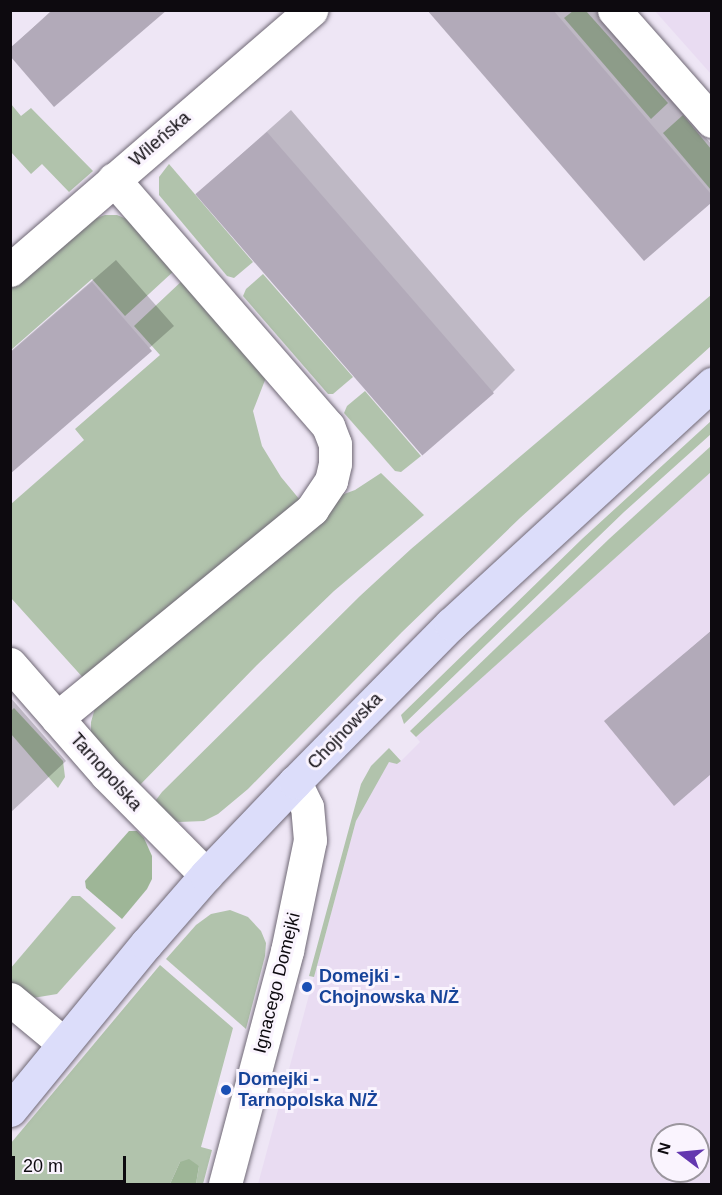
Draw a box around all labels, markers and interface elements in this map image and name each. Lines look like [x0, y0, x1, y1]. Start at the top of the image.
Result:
street label: Wileńska [125, 107, 195, 171]
street label: Chojnowska [303, 688, 387, 774]
street label: Tarnopolska [66, 729, 146, 815]
street label: Ignacego Domejki [249, 910, 305, 1056]
place label: Domejki - Chojnowska N/Ż [319, 966, 459, 1008]
marker: Domejki - Chojnowska N/Ż [300, 980, 314, 994]
place label: Domejki - Tarnopolska N/Ż [238, 1069, 378, 1112]
marker: Domejki - Tarnopolska N/Ż [219, 1083, 233, 1097]
north arrow [650, 1123, 710, 1183]
text: N [654, 1141, 674, 1156]
scale bar [15, 1144, 129, 1182]
text: 20 m [23, 1156, 63, 1176]

